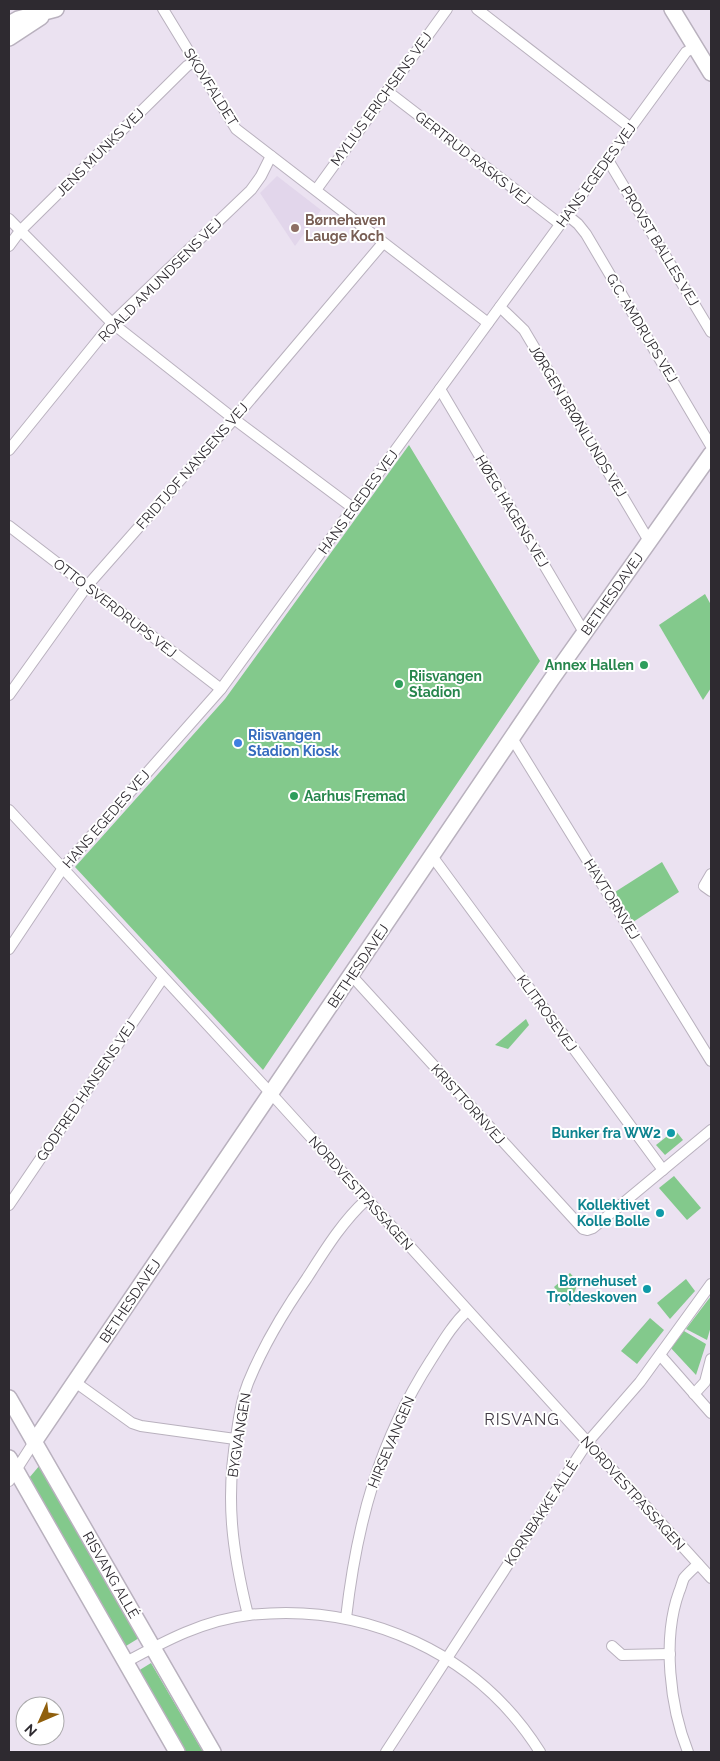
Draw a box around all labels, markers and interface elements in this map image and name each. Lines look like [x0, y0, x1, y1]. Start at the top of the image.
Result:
street label: MYLIUS ERICHSENS VEJ [327, 29, 435, 169]
street label: SKOVFALDET [181, 45, 242, 129]
street label: JENS MUNKS VEJ [53, 105, 147, 199]
street label: GERTRUD RASKS VEJ [412, 108, 534, 208]
street label: HANS EGEDES VEJ [553, 120, 639, 230]
street label: PROVST BALLES VEJ [618, 183, 702, 309]
place label: Børnehaven Lauge Koch [305, 212, 386, 244]
street label: ROALD AMUNDSENS VEJ [95, 215, 225, 345]
marker: Børnehaven Lauge Koch [289, 222, 301, 234]
street label: G.C. AMDRUPS VEJ [603, 271, 681, 385]
street label: JØRGEN BRØNLUNDS VEJ [526, 342, 630, 500]
street label: FRIDTJOF NANSENS VEJ [133, 400, 251, 532]
street label: HANS EGEDES VEJ [315, 447, 401, 557]
street label: HØEG HAGENS VEJ [472, 452, 552, 570]
street label: BETHESDAVEJ [578, 550, 646, 638]
street label: OTTO SVERDRUPS VEJ [50, 555, 180, 661]
place label: Annex Hallen [545, 657, 634, 673]
marker: Annex Hallen [638, 659, 650, 671]
place label: Riisvangen Stadion [409, 668, 482, 700]
marker: Riisvangen Stadion [393, 678, 405, 690]
place label: Riisvangen Stadion Kiosk [248, 727, 339, 759]
marker: Riisvangen Stadion Kiosk [232, 737, 244, 749]
street label: HANS EGEDES VEJ [59, 767, 153, 871]
place label: Aarhus Fremad [304, 788, 406, 804]
marker: Aarhus Fremad [288, 790, 300, 802]
street label: HAVTORNVEJ [581, 856, 643, 942]
street label: BETHESDAVEJ [324, 921, 392, 1011]
street label: KLITROSEVEJ [514, 972, 580, 1054]
street label: GODFRED HANSENS VEJ [33, 1018, 139, 1164]
street label: KRISTTORNVEJ [428, 1061, 508, 1147]
place label: Bunker fra WW2 [552, 1125, 661, 1141]
marker: Bunker fra WW2 [665, 1127, 677, 1139]
street label: NORDVESTPASSAGEN [306, 1133, 416, 1253]
place label: Kollektivet Kolle Bolle [577, 1197, 651, 1229]
marker: Kollektivet Kolle Bolle [654, 1207, 666, 1219]
street label: BETHESDAVEJ [96, 1256, 164, 1346]
place label: Børnehuset Troldeskoven [546, 1273, 638, 1305]
marker: Børnehuset Troldeskoven [641, 1283, 653, 1295]
street label: BYGVANGEN [224, 1392, 254, 1478]
street label: HIRSEVANGEN [364, 1394, 418, 1490]
district label: RISVANG [484, 1410, 560, 1429]
street label: NORDVESTPASSAGEN [578, 1433, 688, 1553]
street label: KORNBAKKE ALLÉ [500, 1457, 581, 1568]
street label: RISVANG ALLÉ [80, 1528, 143, 1621]
north arrow [15, 1696, 65, 1746]
text: N [21, 1721, 40, 1740]

